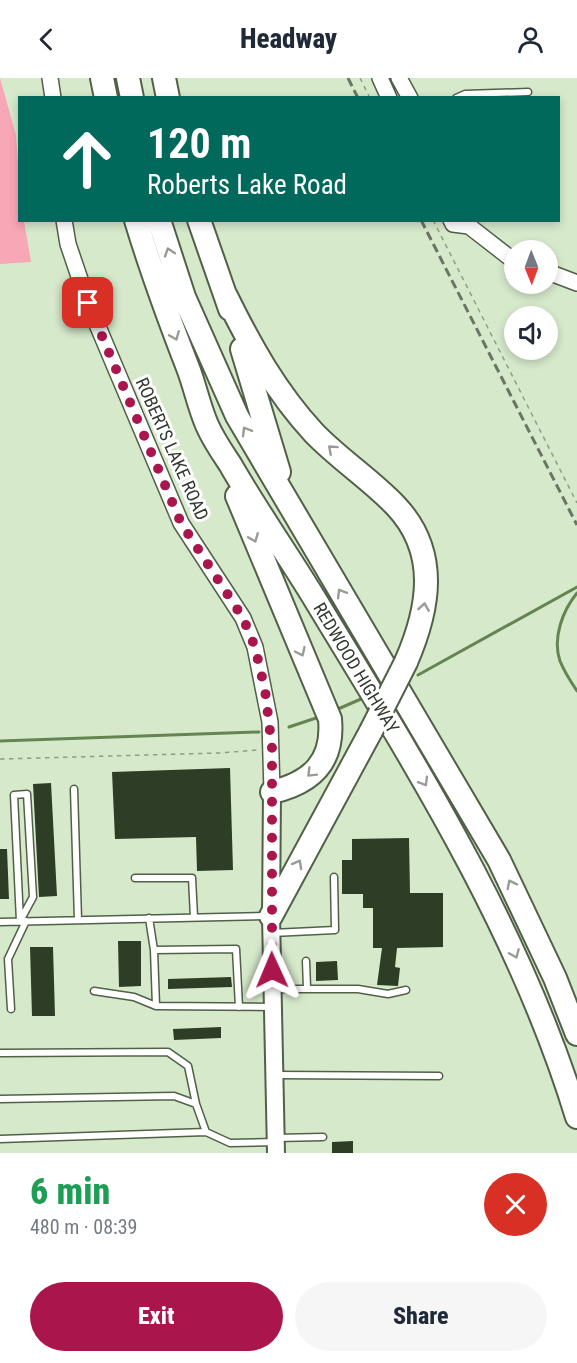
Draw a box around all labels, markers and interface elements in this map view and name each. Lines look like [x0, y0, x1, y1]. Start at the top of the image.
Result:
icon: back [30, 23, 63, 56]
text: Headway [240, 23, 337, 55]
icon: person [514, 23, 547, 56]
text: 120 m [147, 119, 252, 168]
icon: ahead [48, 120, 126, 198]
text: Roberts Lake Road [147, 169, 347, 201]
north arrow [504, 240, 558, 294]
map controls [504, 240, 558, 360]
one-way arrow [164, 247, 176, 258]
pin [62, 277, 113, 328]
icon: arrive [71, 286, 104, 319]
button: sound [504, 306, 558, 360]
one-way arrow [168, 329, 180, 340]
street label: ROBERTS LAKE ROAD [132, 374, 213, 523]
one-way arrow [242, 427, 253, 437]
one-way arrow [328, 445, 338, 456]
one-way arrow [247, 532, 259, 543]
one-way arrow [337, 589, 348, 599]
street label: REDWOOD HIGHWAY [309, 599, 404, 737]
one-way arrow [417, 602, 430, 612]
one-way arrow [294, 645, 306, 656]
one-way arrow [308, 766, 319, 777]
one-way arrow [417, 776, 429, 786]
one-way arrow [291, 860, 302, 870]
one-way arrow [507, 880, 519, 891]
position arrow [240, 938, 304, 1002]
one-way arrow [508, 948, 520, 959]
text: 6 min [30, 1171, 110, 1213]
button: close [484, 1173, 547, 1236]
text: 480 m · 08:39 [30, 1215, 137, 1239]
button: Exit [30, 1282, 283, 1351]
button: Share [295, 1282, 547, 1351]

